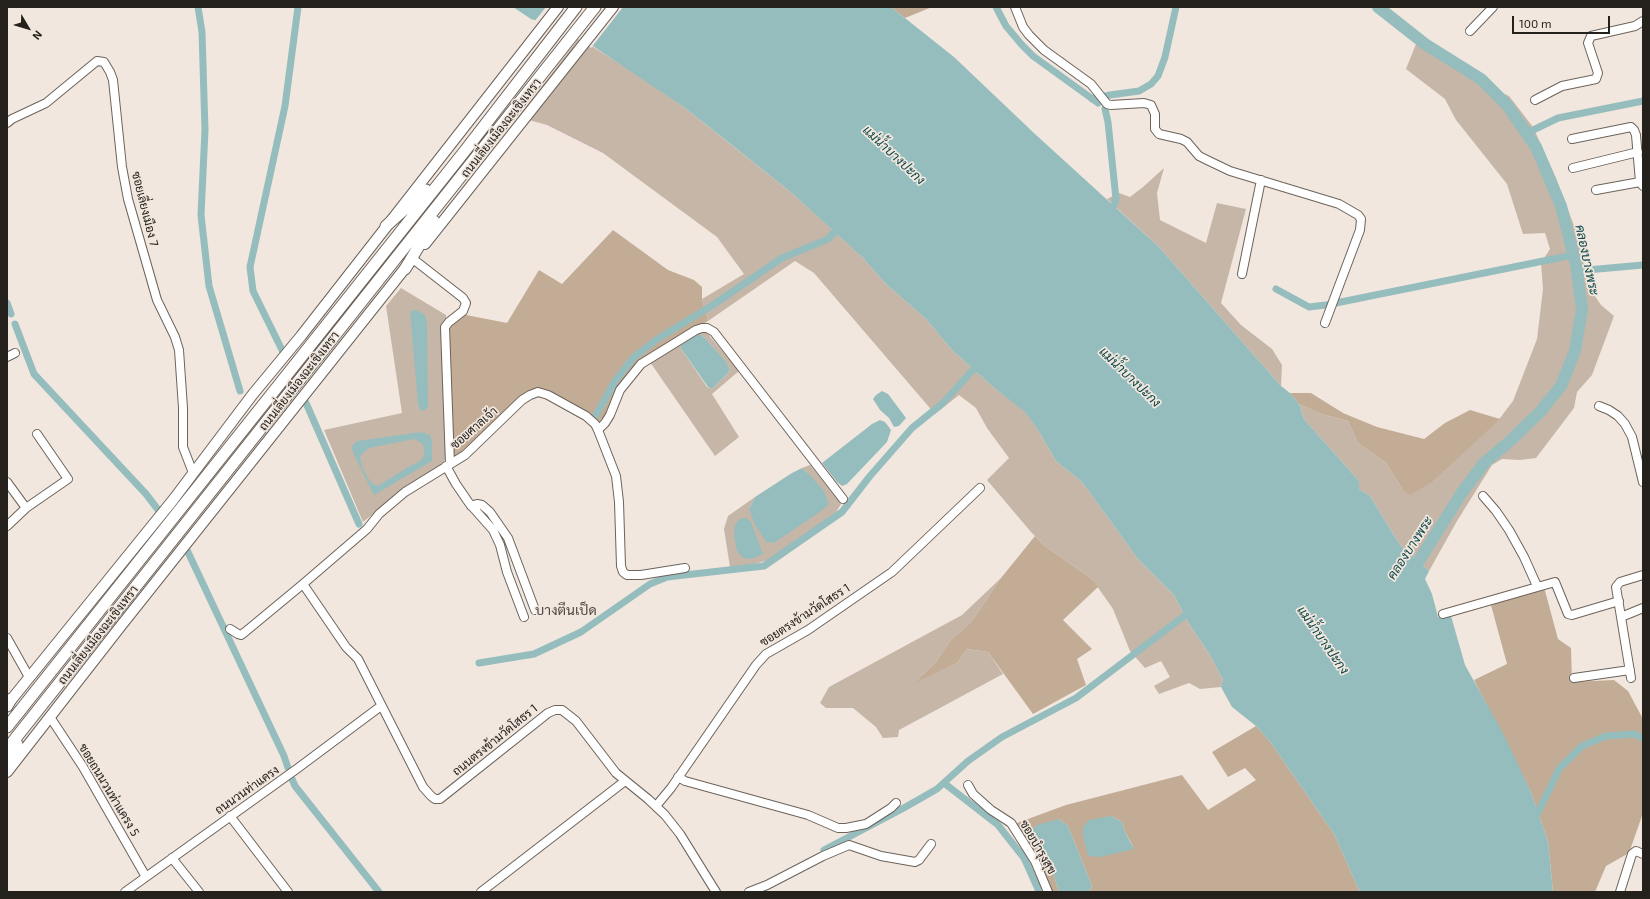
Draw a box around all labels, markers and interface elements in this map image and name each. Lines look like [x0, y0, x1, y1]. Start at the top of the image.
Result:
north arrow [8, 8, 48, 48]
scale bar [1514, 8, 1612, 34]
text: 100 m [1519, 16, 1551, 30]
text: N [30, 29, 45, 43]
street label: ถนนเลี่ยงเมืองฉะเชิงเทรา [458, 76, 544, 180]
water label: แม่น้ำบางปะกง [860, 122, 928, 188]
street label: ซอยเลี่ยงเมือง 7 [129, 170, 161, 248]
water label: คลองบางพระ [1572, 223, 1602, 297]
street label: ถนนเลี่ยงเมืองฉะเชิงเทรา [256, 329, 342, 433]
water label: แม่น้ำบางปะกง [1096, 344, 1164, 410]
street label: ซอยศาลเจ้า [448, 404, 500, 452]
water label: คลองบางพระ [1384, 514, 1436, 582]
street label: ซอยตรงข้ามวัดโสธร 1 [757, 580, 853, 650]
street label: ถนนเลี่ยงเมืองฉะเชิงเทรา [55, 583, 141, 687]
district label: บางตีนเป็ด [535, 602, 597, 618]
water label: แม่น้ำบางปะกง [1294, 603, 1352, 677]
street label: ถนนตรงข้ามวัดโสธร 1 [449, 701, 541, 779]
street label: ซอยถนนวนท่าแครง 5 [76, 741, 142, 839]
street label: ถนนวนท่าแครง [212, 763, 282, 817]
street label: ซอยบำรุงสุข [1017, 817, 1059, 877]

